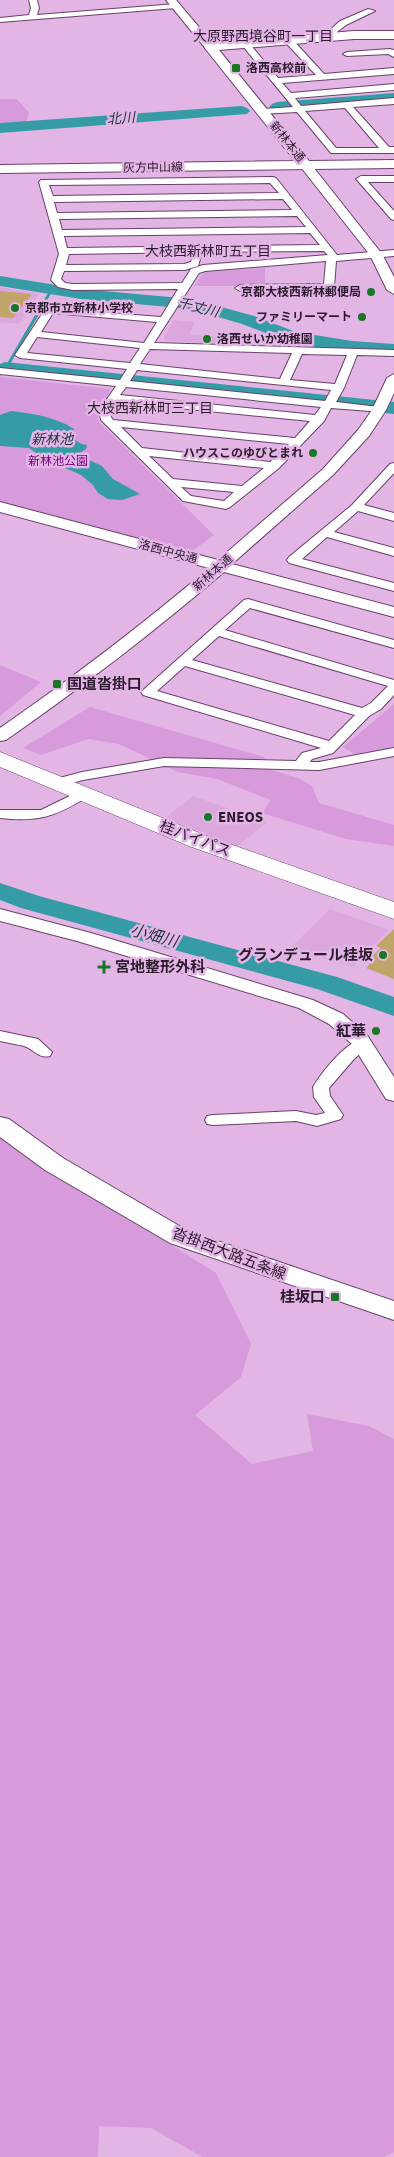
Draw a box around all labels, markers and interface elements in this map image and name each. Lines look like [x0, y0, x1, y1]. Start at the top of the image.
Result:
district label: 大原野西境谷町一丁目 [193, 27, 333, 47]
place label: 洛西高校前 [246, 60, 306, 77]
marker: 洛西高校前 [230, 62, 242, 74]
water label: 北川 [106, 108, 138, 130]
street label: 新林本通 [265, 118, 309, 166]
street label: 灰方中山線 [123, 159, 183, 177]
district label: 大枝西新林町五丁目 [145, 242, 271, 262]
place label: 京都大枝西新林郵便局 [241, 284, 361, 301]
marker: 京都大枝西新林郵便局 [365, 286, 377, 298]
water label: 千丈川 [175, 293, 223, 323]
place label: 京都市立新林小学校 [25, 300, 133, 317]
marker: 京都市立新林小学校 [9, 302, 21, 314]
place label: ファミリーマート [256, 309, 352, 326]
marker: ファミリーマート [356, 311, 368, 323]
place label: 洛西せいか幼稚園 [217, 331, 313, 348]
marker: 洛西せいか幼稚園 [201, 333, 213, 345]
district label: 大枝西新林町三丁目 [87, 399, 213, 419]
water label: 新林池 [31, 430, 75, 450]
place label: ハウスこのゆびとまれ [183, 445, 303, 462]
marker: ハウスこのゆびとまれ [307, 447, 319, 459]
park label: 新林池公園 [28, 453, 88, 470]
street label: 洛西中央通 [137, 536, 199, 568]
street label: 新林本通 [189, 551, 237, 595]
place label: 国道沓掛口 [67, 674, 142, 695]
marker: 国道沓掛口 [51, 678, 63, 690]
place label: ENEOS [218, 807, 263, 828]
marker: ENEOS [202, 811, 214, 823]
street label: 桂バイパス [156, 816, 234, 862]
water label: 小畑川 [128, 919, 182, 953]
place label: グランデュール桂坂 [238, 945, 373, 966]
marker: グランデュール桂坂 [377, 949, 389, 961]
place label: 宮地整形外科 [115, 957, 205, 978]
marker: 宮地整形外科 [97, 960, 111, 974]
place label: 紅華 [336, 1021, 366, 1042]
marker: 紅華 [370, 1025, 382, 1037]
street label: 沓掛西大路五条線 [169, 1223, 289, 1285]
place label: 桂坂口 [280, 1287, 325, 1308]
marker: 桂坂口 [329, 1291, 341, 1303]

